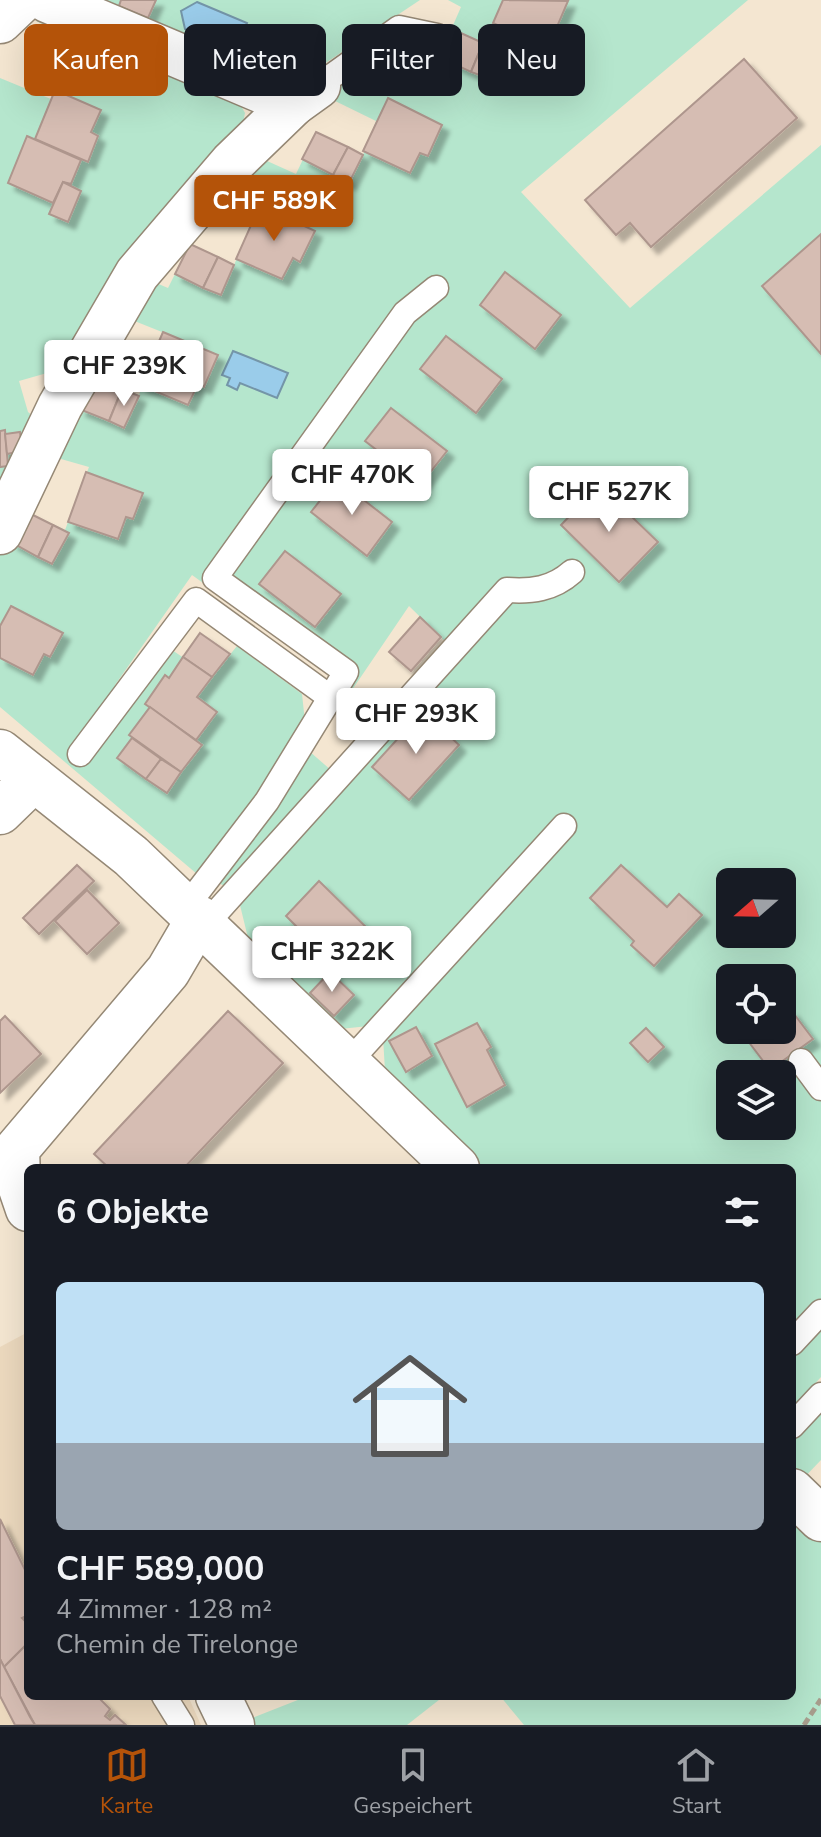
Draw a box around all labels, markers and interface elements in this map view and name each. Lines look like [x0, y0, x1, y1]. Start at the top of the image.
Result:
chip: Kaufen [24, 24, 168, 96]
chip: Mieten [184, 24, 326, 96]
chip: Filter [342, 24, 462, 96]
chip: Neu [478, 24, 585, 96]
pin: CHF 589K [191, 175, 357, 243]
text: CHF 589K [212, 183, 336, 218]
pin: CHF 239K [41, 340, 207, 408]
text: CHF 239K [62, 348, 186, 383]
pin: CHF 470K [269, 449, 435, 517]
text: CHF 470K [290, 457, 414, 492]
pin: CHF 527K [526, 466, 692, 534]
text: CHF 527K [547, 474, 671, 509]
pin: CHF 293K [333, 688, 499, 756]
text: CHF 293K [354, 696, 478, 731]
north arrow [716, 868, 796, 948]
map controls [716, 868, 796, 1140]
pin: CHF 322K [249, 926, 415, 994]
text: CHF 322K [270, 934, 394, 969]
button: locate [716, 964, 796, 1044]
button: layers [716, 1060, 796, 1140]
text: 6 Objekte [56, 1189, 209, 1235]
icon: filters [720, 1190, 764, 1234]
icon: home [338, 1334, 482, 1478]
text: CHF 589,000 [56, 1546, 265, 1592]
text: 4 Zimmer · 128 m² [56, 1592, 272, 1627]
text: Chemin de Tirelonge [56, 1627, 298, 1662]
tab: Karte [100, 1743, 153, 1821]
tab: Gespeichert [353, 1743, 472, 1821]
tab: Start [672, 1743, 721, 1821]

